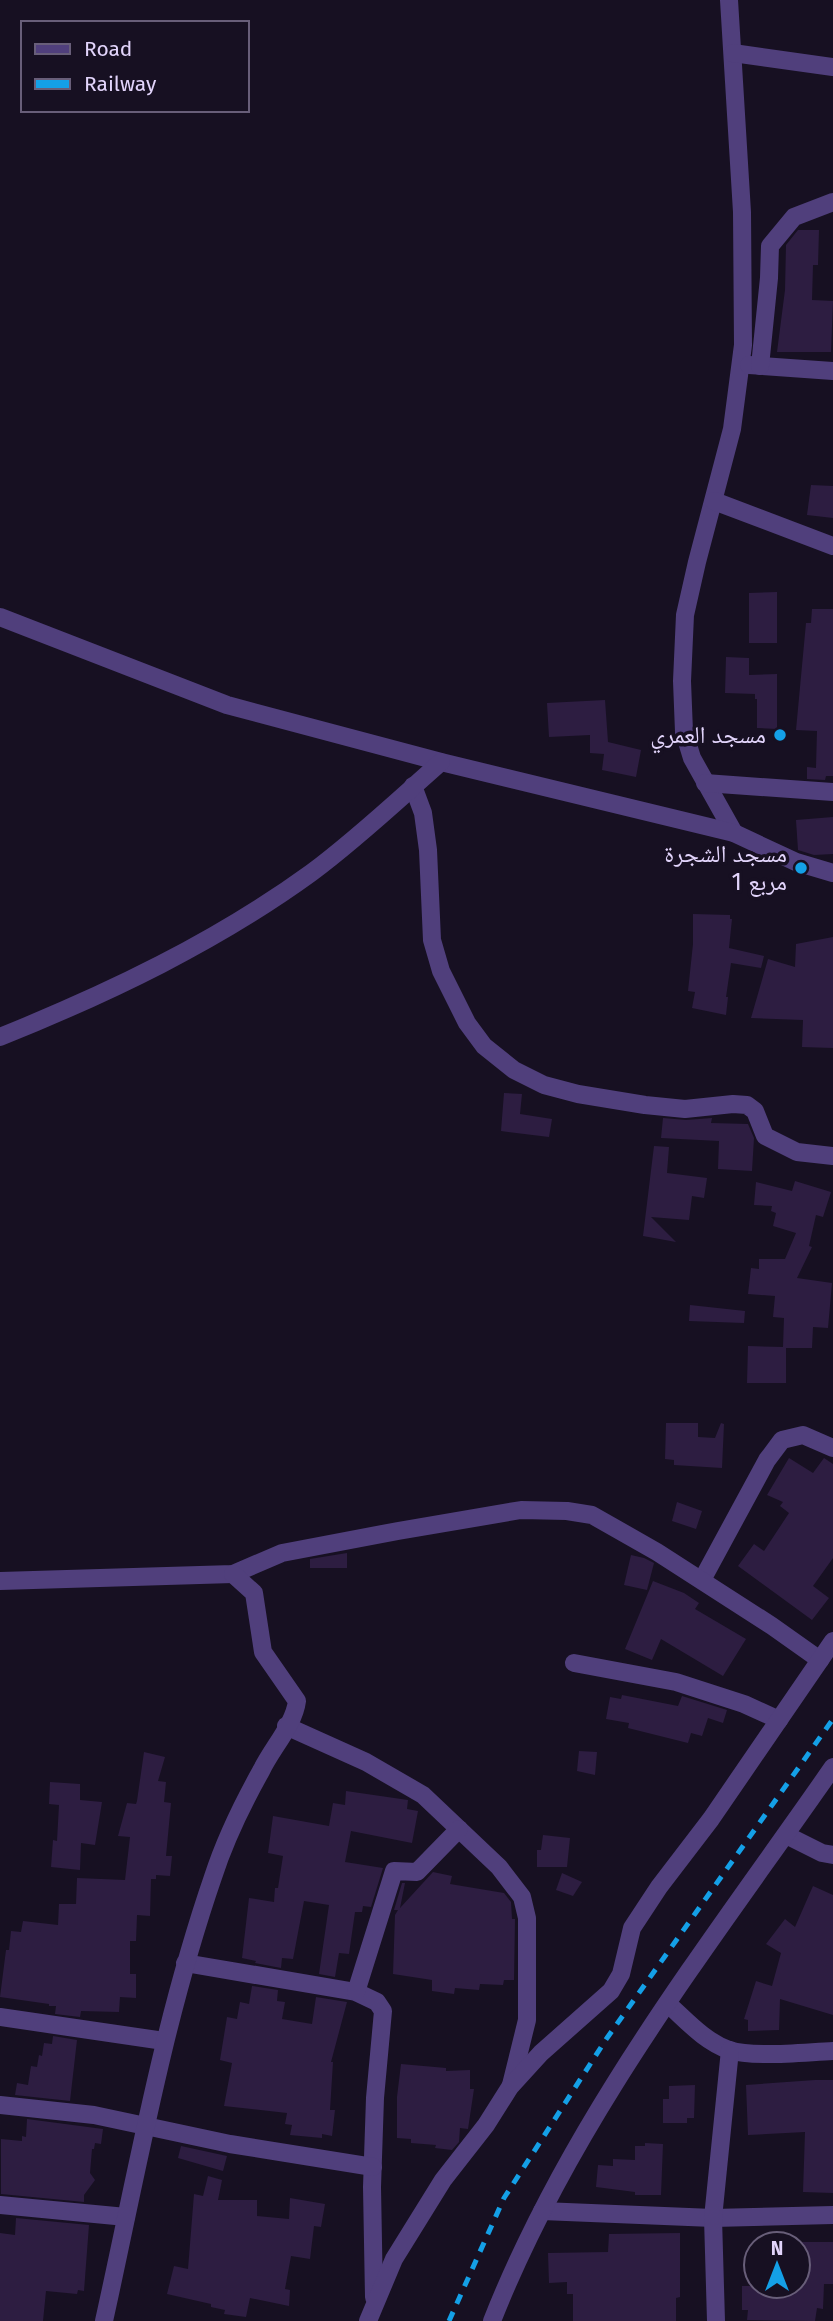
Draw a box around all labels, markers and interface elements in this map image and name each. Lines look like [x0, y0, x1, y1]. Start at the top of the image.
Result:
legend [21, 21, 248, 112]
text: Road [84, 36, 132, 62]
text: Railway [84, 71, 157, 97]
place label: مسجد العمري [650, 721, 766, 754]
marker: مسجد العمري [772, 727, 788, 743]
place label: مسجد الشجرة مربع 1 [664, 840, 787, 897]
marker: مسجد الشجرة مربع 1 [793, 860, 809, 876]
north arrow [742, 2230, 812, 2300]
text: N [771, 2237, 783, 2260]

